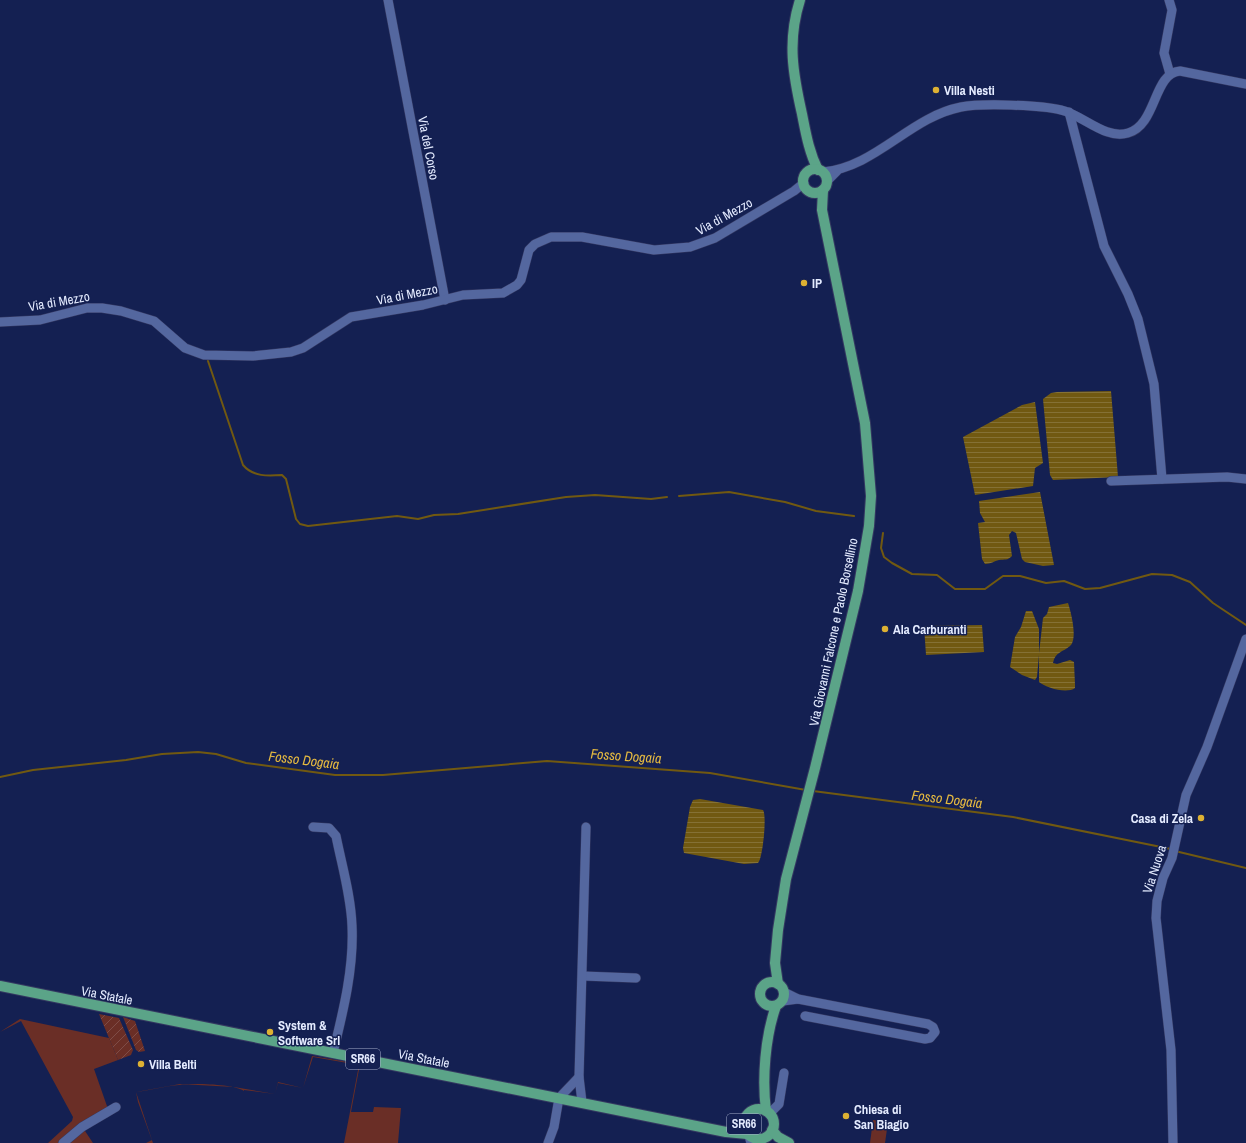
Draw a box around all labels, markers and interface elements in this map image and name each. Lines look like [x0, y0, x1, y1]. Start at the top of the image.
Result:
place label: Villa Nesti [944, 82, 995, 99]
marker: Villa Nesti [931, 85, 941, 95]
street label: Via del Corso [414, 115, 443, 181]
street label: Via di Mezzo [693, 194, 756, 239]
place label: IP [812, 275, 822, 292]
marker: IP [799, 278, 809, 288]
street label: Via di Mezzo [375, 280, 439, 309]
street label: Via di Mezzo [27, 288, 91, 315]
street label: Via Giovanni Falcone e Paolo Borsellino [805, 536, 862, 728]
place label: Ala Carburanti [893, 621, 966, 638]
marker: Ala Carburanti [880, 624, 890, 634]
water label: Fosso Dogaia [590, 745, 662, 767]
water label: Fosso Dogaia [268, 747, 340, 773]
water label: Fosso Dogaia [911, 786, 983, 812]
place label: Casa di Zela [1131, 810, 1193, 827]
marker: Casa di Zela [1196, 813, 1206, 823]
street label: Via Nuova [1139, 843, 1170, 895]
street label: Via Statale [80, 982, 134, 1009]
place label: System & Software Srl [278, 1017, 340, 1049]
marker: System & Software Srl [265, 1027, 275, 1037]
street label: Via Statale [397, 1045, 451, 1072]
road number: SR66 [346, 1049, 380, 1069]
place label: Villa Belti [149, 1056, 197, 1073]
marker: Villa Belti [136, 1059, 146, 1069]
place label: Chiesa di San Biagio [854, 1101, 909, 1133]
marker: Chiesa di San Biagio [841, 1111, 851, 1121]
road number: SR66 [727, 1114, 761, 1134]

